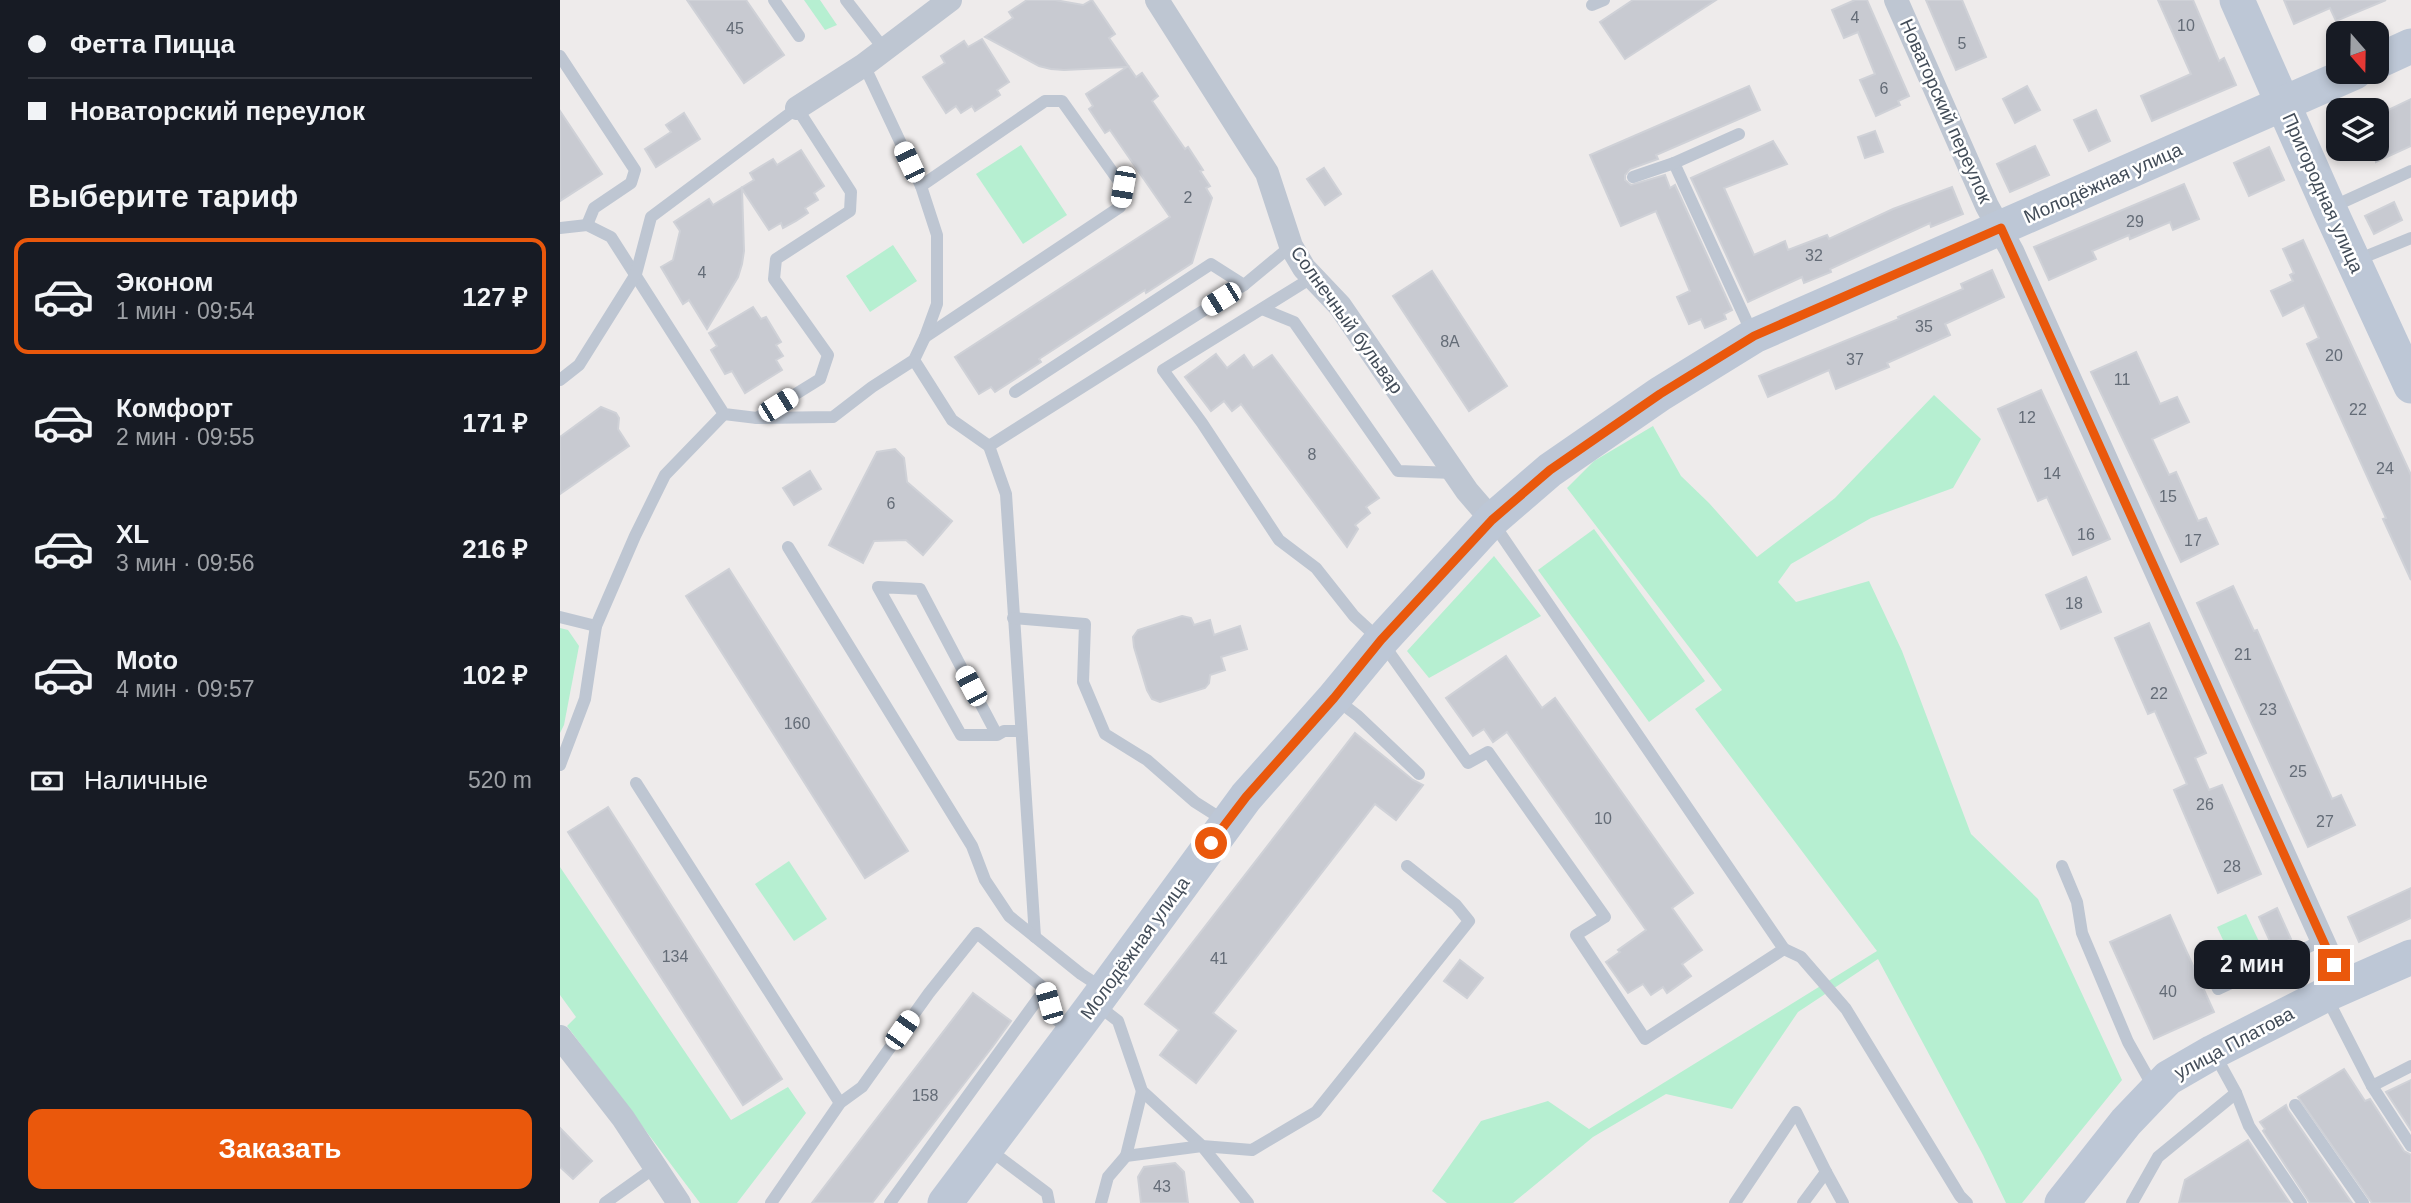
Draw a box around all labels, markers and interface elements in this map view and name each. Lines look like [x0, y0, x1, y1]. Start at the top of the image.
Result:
house number: 4 [1851, 9, 1860, 26]
street label: Новаторский переулок [1896, 16, 1996, 207]
house number: 10 [2177, 17, 2195, 34]
house number: 45 [726, 20, 744, 37]
north arrow [2326, 21, 2389, 84]
map controls [2326, 21, 2389, 161]
text: Фетта Пицца [70, 29, 235, 59]
house number: 5 [1958, 35, 1967, 52]
house number: 6 [1880, 80, 1889, 97]
text: Новаторский переулок [70, 96, 365, 126]
button: layers [2326, 98, 2389, 161]
street label: Пригородная улица [2278, 110, 2368, 276]
street label: Молодёжная улица [2021, 138, 2186, 227]
car [891, 139, 928, 185]
car [1110, 164, 1137, 210]
text: Выберите тариф [28, 178, 298, 214]
house number: 2 [1184, 189, 1193, 206]
house number: 29 [2126, 213, 2144, 230]
street label: Солнечный бульвар [1287, 242, 1407, 398]
house number: 32 [1805, 247, 1823, 264]
house number: 4 [698, 264, 707, 281]
icon: car [32, 265, 95, 328]
text: Эконом [116, 267, 214, 297]
car [1198, 279, 1245, 319]
text: 127 ₽ [462, 282, 528, 312]
text: 1 мин · 09:54 [116, 298, 255, 324]
house number: 35 [1915, 318, 1933, 335]
house number: 8А [1440, 333, 1460, 350]
house number: 20 [2325, 347, 2343, 364]
house number: 37 [1846, 351, 1864, 368]
house number: 11 [2114, 371, 2130, 388]
car [755, 385, 802, 425]
icon: car [32, 391, 95, 454]
text: Комфорт [116, 393, 233, 423]
house number: 22 [2349, 401, 2367, 418]
text: 171 ₽ [462, 408, 528, 438]
house number: 12 [2018, 409, 2036, 426]
text: 2 мин · 09:55 [116, 424, 255, 450]
house number: 8 [1308, 446, 1317, 463]
house number: 24 [2376, 460, 2394, 477]
house number: 14 [2043, 465, 2061, 482]
house number: 15 [2159, 488, 2177, 505]
house number: 6 [887, 495, 896, 512]
icon: car [32, 517, 95, 580]
text: XL [116, 519, 149, 549]
house number: 16 [2077, 526, 2095, 543]
house number: 17 [2184, 532, 2202, 549]
text: 216 ₽ [462, 534, 528, 564]
text: 3 мин · 09:56 [116, 550, 255, 576]
house number: 18 [2065, 595, 2083, 612]
icon: car [32, 643, 95, 706]
text: Moto [116, 645, 178, 675]
house number: 21 [2234, 646, 2252, 663]
text: 102 ₽ [462, 660, 528, 690]
car [952, 663, 991, 709]
text: 4 мин · 09:57 [116, 676, 255, 702]
house number: 22 [2150, 685, 2168, 702]
house number: 23 [2259, 701, 2277, 718]
house number: 160 [784, 715, 810, 732]
icon: cash [28, 762, 66, 800]
house number: 25 [2289, 763, 2307, 780]
text: Наличные [84, 765, 208, 795]
text: 520 m [468, 767, 532, 793]
house number: 26 [2196, 796, 2214, 813]
house number: 10 [1594, 810, 1612, 827]
house number: 27 [2316, 813, 2334, 830]
route start [1195, 827, 1227, 859]
house number: 28 [2223, 858, 2241, 875]
street label: Молодёжная улица [1076, 872, 1194, 1023]
callout: 2 мин [2194, 940, 2310, 990]
house number: 134 [662, 948, 688, 965]
route end [2318, 949, 2350, 981]
house number: 41 [1210, 950, 1228, 967]
text: 2 мин [2220, 951, 2284, 977]
car [1034, 980, 1065, 1026]
house number: 40 [2159, 983, 2177, 1000]
street label: улица Платова [2171, 1003, 2298, 1083]
car [882, 1007, 923, 1053]
house number: 158 [912, 1087, 938, 1104]
button: Заказать [28, 1109, 532, 1189]
house number: 43 [1153, 1178, 1171, 1195]

